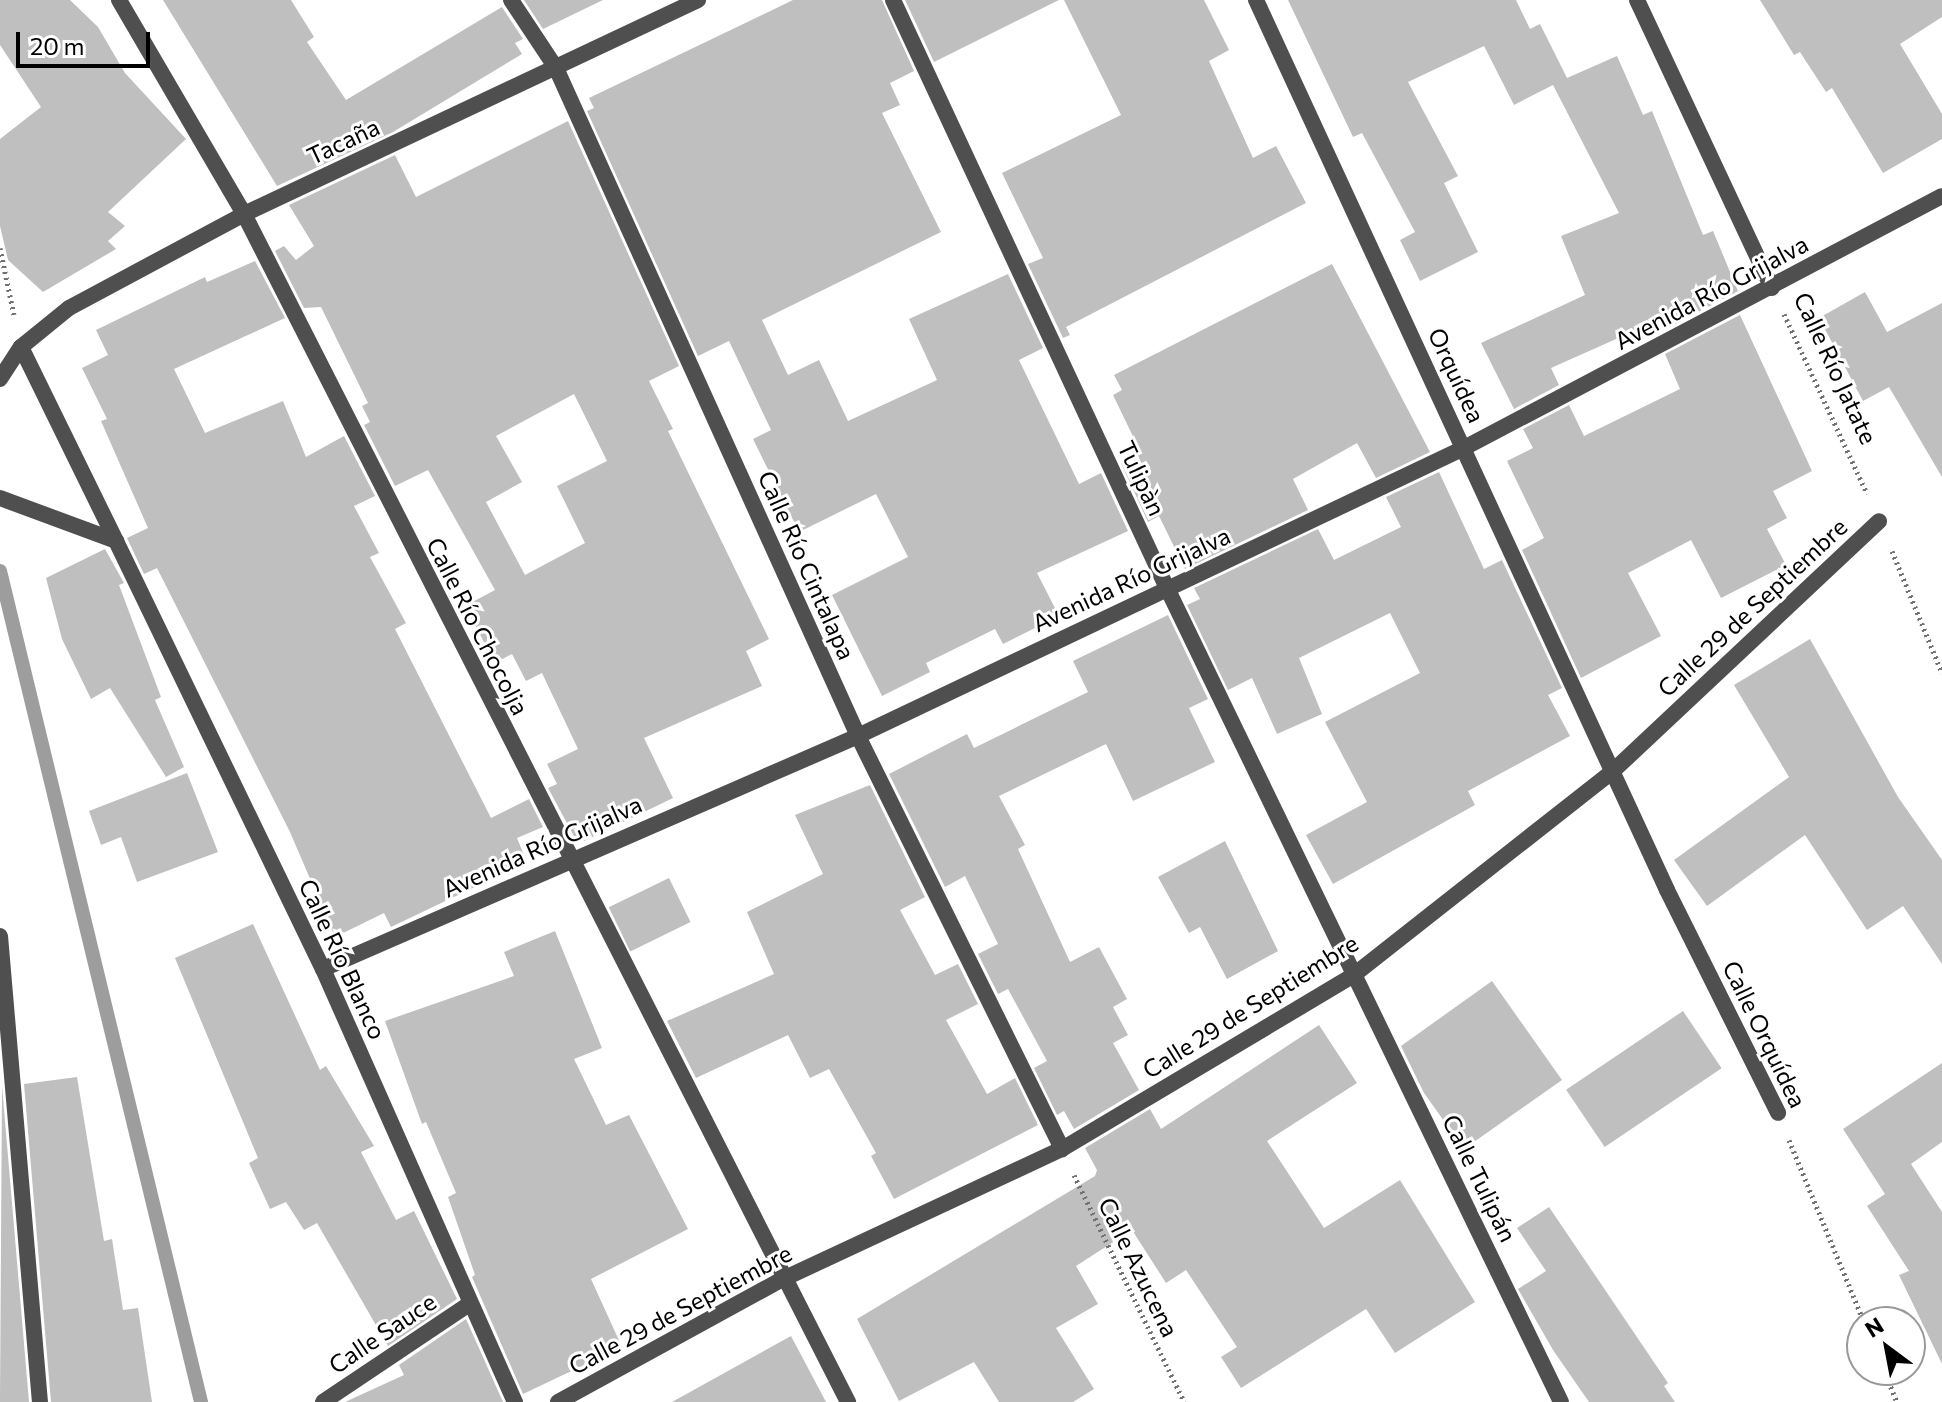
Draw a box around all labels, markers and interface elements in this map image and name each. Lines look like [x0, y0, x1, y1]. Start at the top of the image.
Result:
scale bar [20, 16, 154, 66]
text: 20 m [30, 31, 84, 60]
street label: Tacaña [302, 112, 384, 170]
street label: Avenida Río Grijalva [1609, 229, 1813, 355]
street label: Calle Río Jatate [1788, 288, 1884, 448]
street label: Orquídea [1423, 323, 1491, 427]
street label: Tulipàn [1112, 436, 1172, 520]
street label: Calle Río Cintalapa [752, 466, 862, 664]
street label: Calle 29 de Septiembre [1651, 512, 1853, 702]
street label: Avenida Río Grijalva [1027, 521, 1235, 637]
street label: Calle Río Chocolja [421, 533, 535, 719]
street label: Avenida Río Grijalva [438, 789, 646, 903]
street label: Calle Río Blanco [293, 874, 393, 1044]
street label: Calle 29 de Septiembre [1137, 928, 1363, 1084]
street label: Calle Orquídea [1717, 956, 1813, 1112]
street label: Calle Tulipán [1437, 1110, 1523, 1246]
street label: Calle Azucena [1093, 1193, 1185, 1341]
street label: Calle 29 de Septiembre [564, 1238, 796, 1380]
street label: Calle Sauce [323, 1287, 441, 1379]
north arrow [1846, 1306, 1926, 1386]
text: N [1860, 1311, 1888, 1343]

